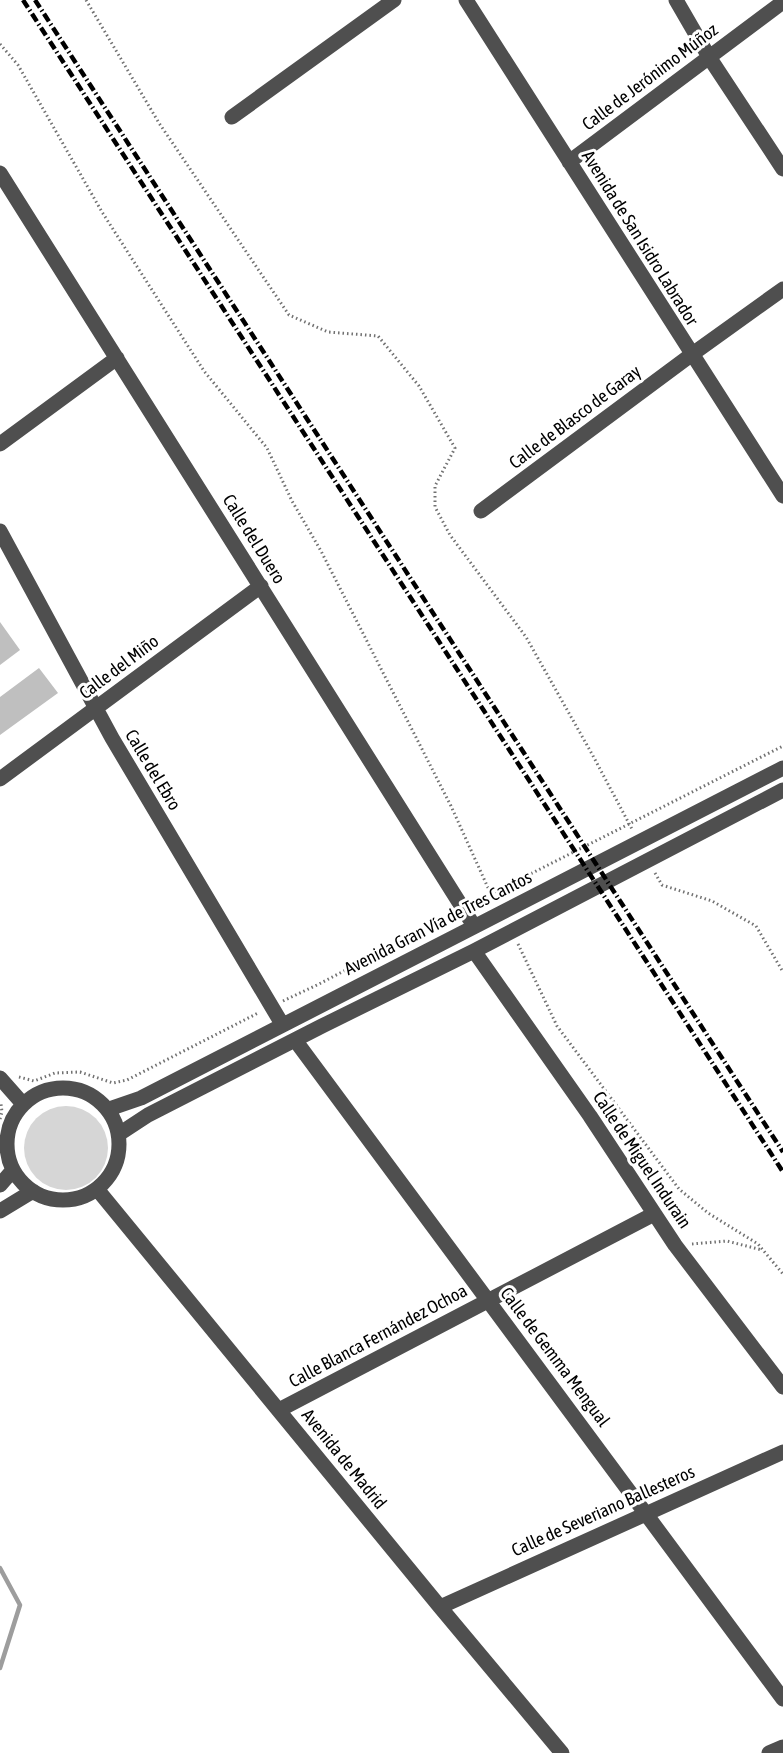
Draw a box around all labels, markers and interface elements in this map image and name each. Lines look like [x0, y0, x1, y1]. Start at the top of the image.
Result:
street label: Calle de Jerónimo Múñoz [578, 18, 722, 134]
street label: Avenida de San Isidro Labrador [578, 146, 703, 330]
street label: Calle de Blasco de Garay [505, 360, 645, 473]
street label: Calle del Duero [219, 490, 290, 587]
street label: Calle del Miño [75, 630, 162, 703]
street label: Calle del Ebro [121, 726, 186, 814]
street label: Avenida Gran Vía de Tres Cantos [341, 866, 535, 979]
street label: Calle de Miguel Indurain [589, 1087, 696, 1232]
street label: Calle Blanca Fernández Ochoa [285, 1280, 471, 1392]
street label: Calle de Gemma Mengual [496, 1283, 615, 1431]
street label: Avenida de Madrid [298, 1404, 391, 1513]
street label: Calle de Severiano Ballesteros [508, 1461, 698, 1560]

